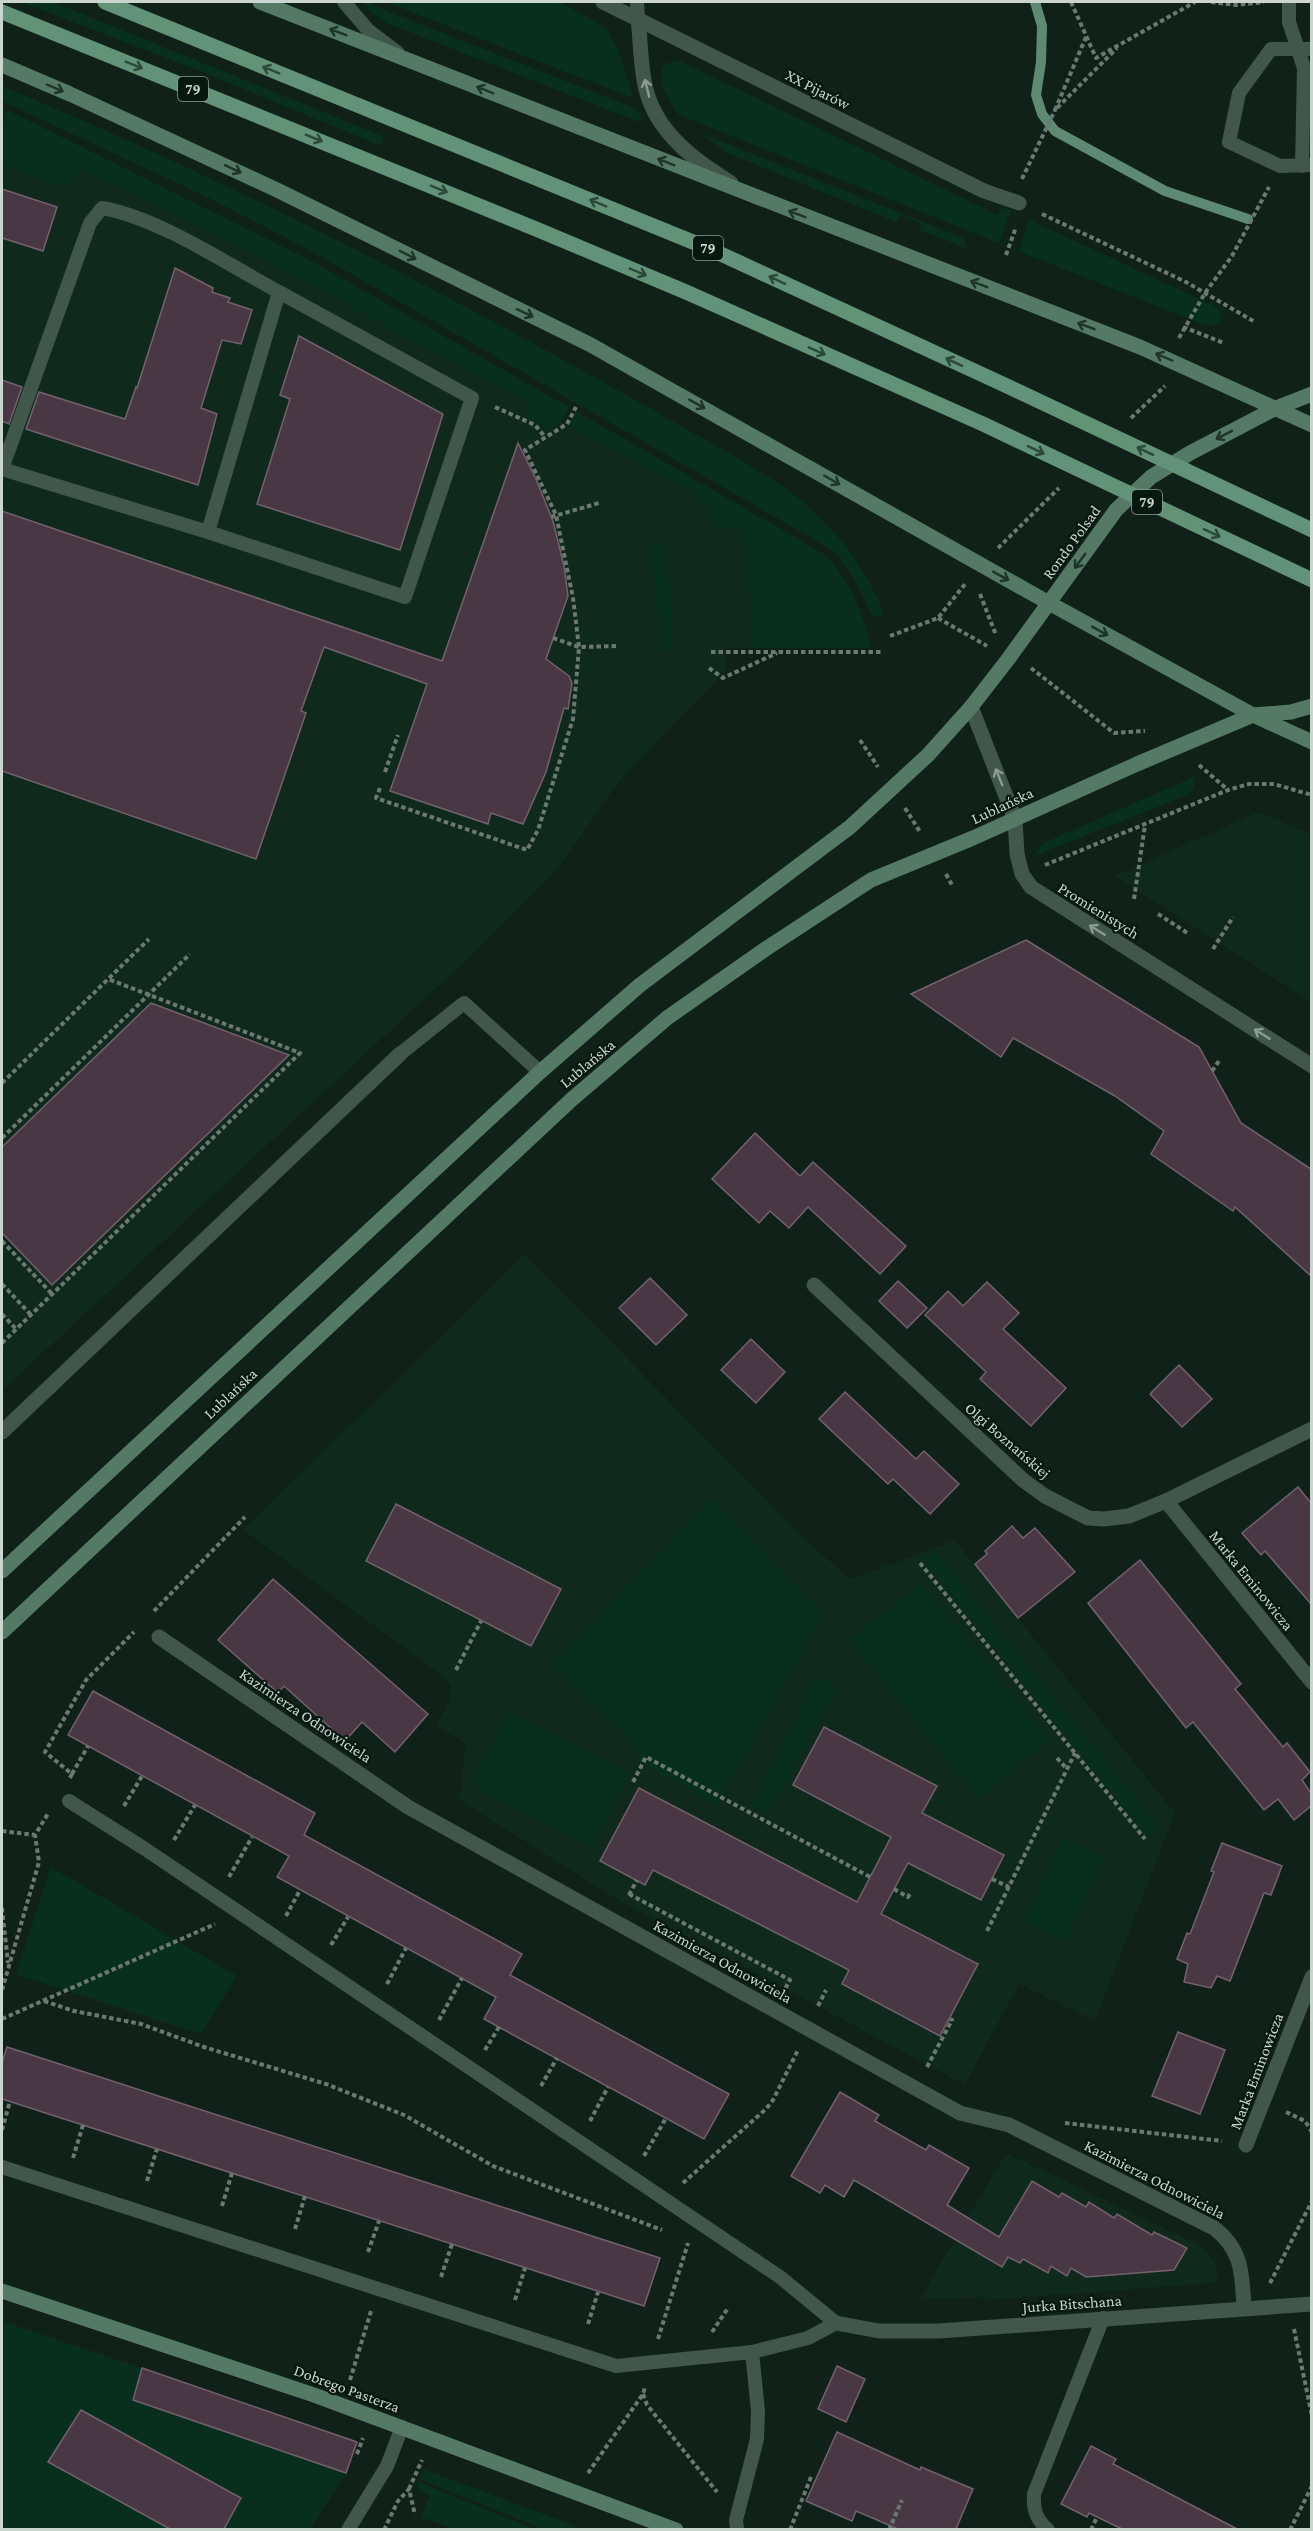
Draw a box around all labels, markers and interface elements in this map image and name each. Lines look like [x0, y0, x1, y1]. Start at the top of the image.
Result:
one-way arrow [329, 26, 347, 37]
one-way arrow [124, 60, 142, 71]
one-way arrow [262, 64, 281, 75]
street label: XX Pijarów [782, 66, 853, 114]
road number: 79 [178, 77, 208, 101]
one-way arrow [640, 79, 652, 98]
one-way arrow [46, 83, 64, 94]
one-way arrow [476, 84, 495, 95]
one-way arrow [304, 134, 323, 145]
one-way arrow [657, 156, 676, 167]
one-way arrow [223, 164, 241, 176]
one-way arrow [429, 184, 448, 195]
one-way arrow [589, 197, 608, 208]
one-way arrow [788, 208, 807, 219]
road number: 79 [693, 236, 723, 260]
one-way arrow [399, 249, 417, 261]
one-way arrow [629, 267, 647, 278]
one-way arrow [769, 274, 787, 285]
one-way arrow [970, 278, 989, 289]
one-way arrow [515, 307, 533, 319]
one-way arrow [1078, 320, 1096, 331]
one-way arrow [807, 345, 825, 357]
one-way arrow [1155, 351, 1174, 362]
one-way arrow [946, 356, 964, 367]
one-way arrow [688, 399, 705, 411]
one-way arrow [1216, 430, 1234, 441]
one-way arrow [1026, 444, 1044, 456]
one-way arrow [1136, 445, 1154, 457]
one-way arrow [823, 474, 840, 486]
road number: 79 [1132, 490, 1162, 514]
street label: Rondo Polsad [1039, 502, 1104, 582]
one-way arrow [1203, 527, 1221, 539]
one-way arrow [1073, 552, 1086, 568]
one-way arrow [992, 571, 1010, 582]
one-way arrow [1091, 626, 1109, 637]
one-way arrow [993, 769, 1004, 787]
street label: Lublańska [969, 784, 1036, 827]
street label: Promienistych [1055, 879, 1143, 943]
one-way arrow [1089, 924, 1106, 936]
one-way arrow [1254, 1028, 1271, 1040]
street label: Lublańska [557, 1035, 619, 1091]
street label: Lublańska [200, 1364, 261, 1422]
street label: Olgi Boznańskiej [961, 1399, 1054, 1483]
street label: Marka Eminowicza [1206, 1527, 1297, 1634]
street label: Kazimierza Odnowiciela [237, 1665, 375, 1766]
street label: Kazimierza Odnowiciela [651, 1916, 795, 2007]
street label: Marka Eminowicza [1226, 2010, 1287, 2132]
street label: Kazimierza Odnowiciela [1082, 2137, 1228, 2223]
street label: Jurka Bitschana [1020, 2291, 1123, 2317]
street label: Dobrego Pasterza [291, 2361, 403, 2417]

